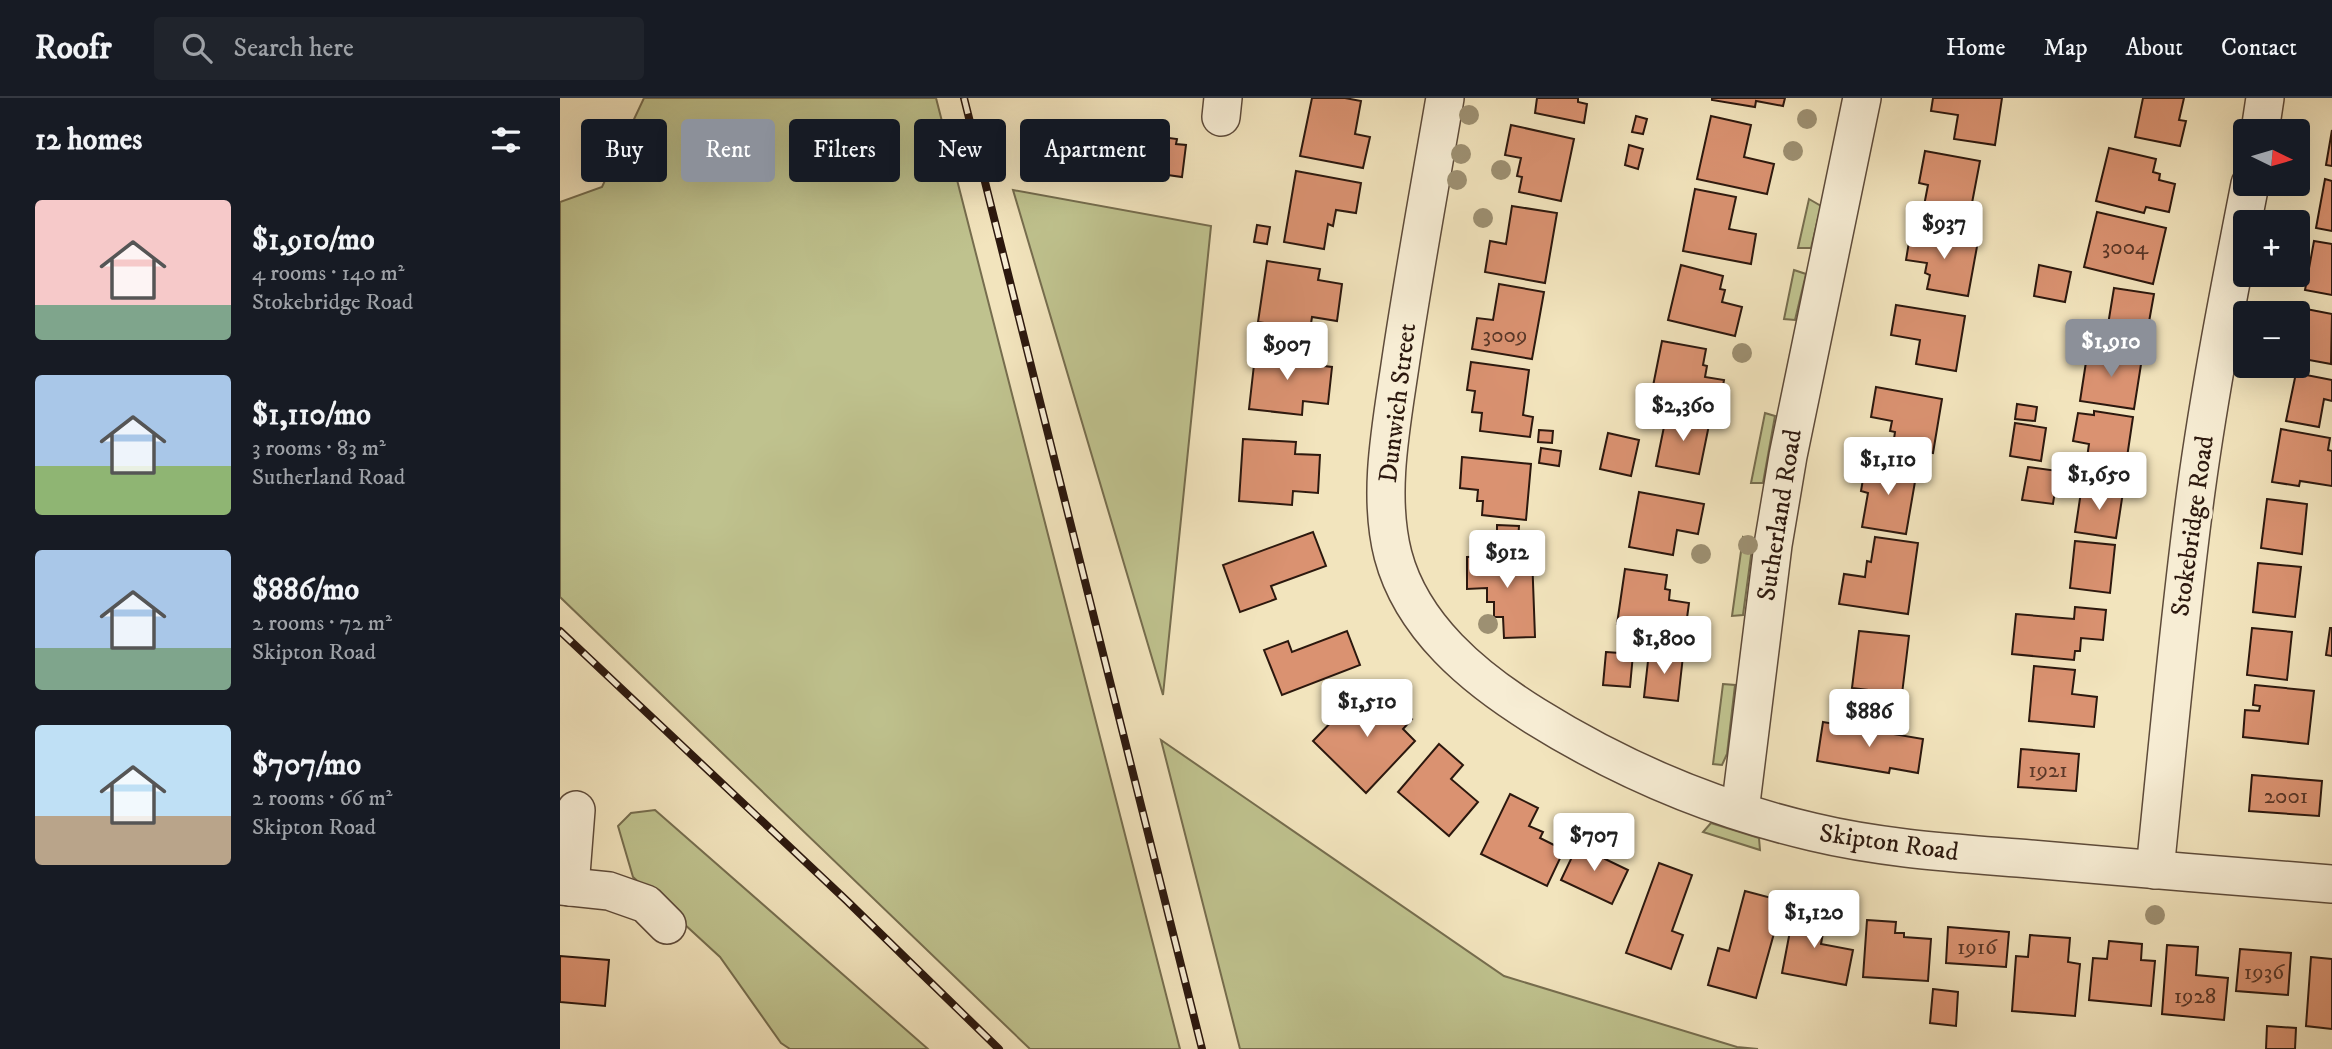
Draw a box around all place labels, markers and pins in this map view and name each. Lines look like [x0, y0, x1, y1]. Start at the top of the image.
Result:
pin: $937 [1903, 202, 1985, 261]
pin: $1,910 [2054, 320, 2168, 379]
pin: $907 [1246, 322, 1328, 382]
pin: $2,360 [1626, 384, 1740, 443]
pin: $1,110 [1831, 438, 1945, 497]
pin: $1,650 [2042, 452, 2156, 512]
pin: $912 [1466, 531, 1548, 590]
pin: $1,800 [1607, 616, 1721, 676]
pin: $1,510 [1310, 680, 1424, 739]
pin: $886 [1828, 690, 1910, 749]
pin: $707 [1553, 814, 1635, 873]
pin: $1,120 [1757, 890, 1871, 950]

